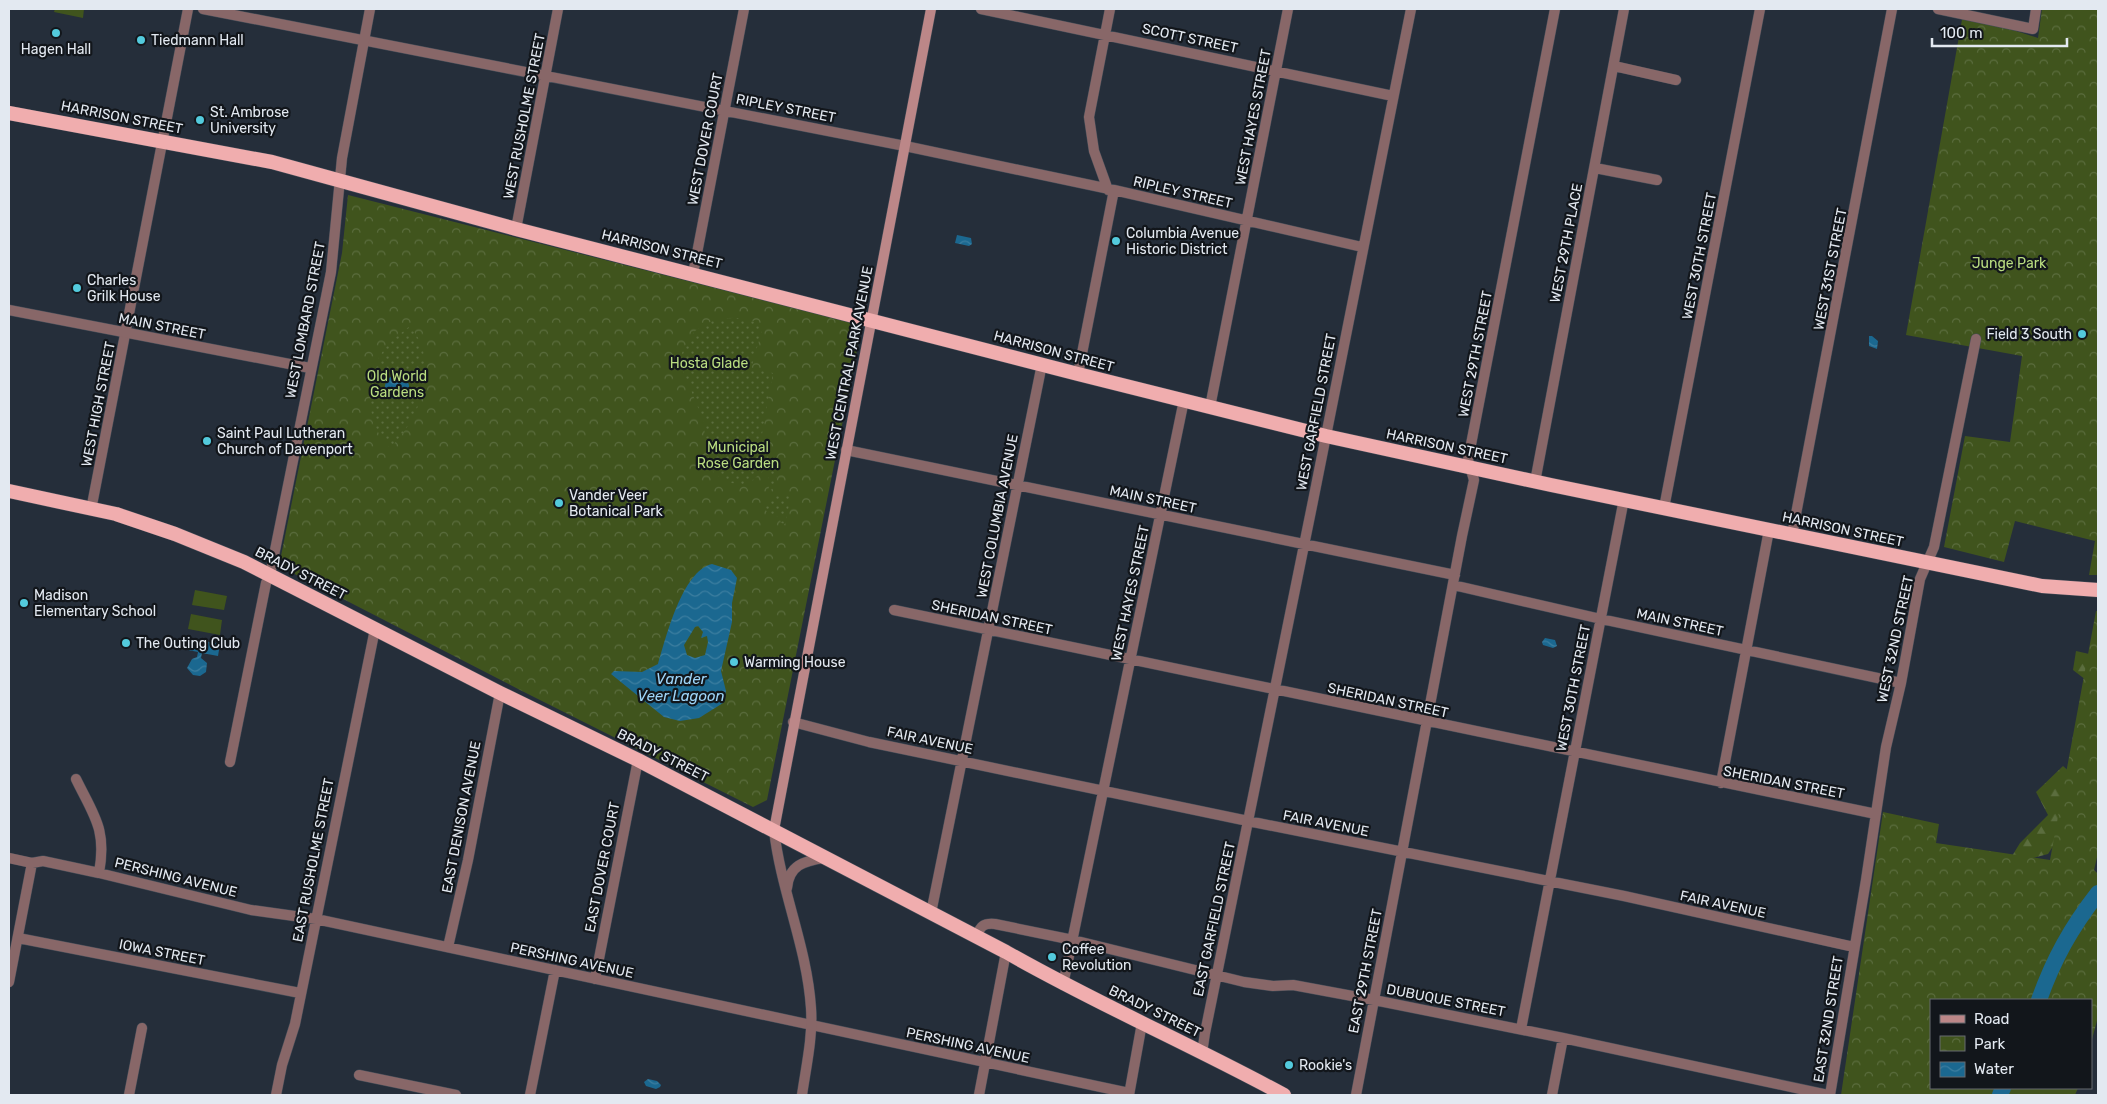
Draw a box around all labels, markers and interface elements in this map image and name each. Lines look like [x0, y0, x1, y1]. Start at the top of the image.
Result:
scale bar [1932, 15, 2067, 47]
street label: SCOTT STREET [1140, 20, 1239, 57]
text: 100 m [1940, 24, 1982, 42]
marker: Hagen Hall [50, 27, 62, 39]
place label: Tiedmann Hall [151, 32, 244, 49]
street label: WEST RUSHOLME STREET [500, 32, 549, 200]
marker: Tiedmann Hall [135, 34, 147, 46]
place label: Hagen Hall [21, 41, 91, 58]
street label: WEST HAYES STREET [1232, 48, 1275, 187]
street label: WEST DOVER COURT [684, 72, 727, 207]
street label: RIPLEY STREET [735, 90, 837, 127]
street label: HARRISON STREET [59, 97, 184, 138]
place label: St. Ambrose University [210, 104, 289, 137]
marker: St. Ambrose University [194, 114, 206, 126]
street label: RIPLEY STREET [1132, 173, 1234, 212]
street label: WEST 29TH PLACE [1547, 182, 1586, 304]
street label: WEST 30TH STREET [1679, 191, 1720, 321]
street label: WEST 31ST STREET [1810, 206, 1851, 332]
place label: Columbia Avenue Historic District [1126, 225, 1239, 258]
street label: HARRISON STREET [600, 226, 724, 273]
marker: Columbia Avenue Historic District [1110, 235, 1122, 247]
street label: WEST LOMBARD STREET [282, 240, 329, 400]
park label: Junge Park [1972, 255, 2047, 272]
street label: WEST CENTRAL PARK AVENUE [822, 265, 877, 462]
place label: Charles Grilk House [87, 272, 161, 305]
marker: Charles Grilk House [71, 282, 83, 294]
street label: WEST 29TH STREET [1455, 289, 1496, 419]
street label: MAIN STREET [117, 310, 207, 343]
place label: Field 3 South [1986, 326, 2072, 343]
street label: HARRISON STREET [992, 327, 1116, 376]
marker: Field 3 South [2076, 328, 2088, 340]
street label: WEST GARFIELD STREET [1293, 332, 1340, 492]
street label: WEST HIGH STREET [78, 340, 119, 468]
park label: Hosta Glade [670, 355, 748, 372]
park label: Old World Gardens [367, 368, 427, 401]
place label: Saint Paul Lutheran Church of Davenport [217, 425, 353, 458]
street label: HARRISON STREET [1385, 425, 1509, 468]
street label: WEST COLUMBIA AVENUE [973, 433, 1022, 599]
marker: Saint Paul Lutheran Church of Davenport [201, 435, 213, 447]
park label: Municipal Rose Garden [697, 439, 779, 472]
street label: MAIN STREET [1108, 482, 1198, 517]
place label: Vander Veer Botanical Park [569, 487, 664, 520]
marker: Vander Veer Botanical Park [553, 497, 565, 509]
street label: HARRISON STREET [1781, 508, 1905, 551]
street label: WEST HAYES STREET [1108, 524, 1153, 663]
street label: BRADY STREET [252, 543, 349, 604]
street label: WEST 32ND STREET [1874, 574, 1917, 704]
place label: Madison Elementary School [34, 587, 156, 620]
street label: SHERIDAN STREET [930, 596, 1054, 639]
marker: Madison Elementary School [18, 597, 30, 609]
street label: MAIN STREET [1635, 605, 1725, 640]
street label: WEST 30TH STREET [1553, 623, 1594, 753]
place label: The Outing Club [136, 635, 240, 652]
marker: The Outing Club [120, 637, 132, 649]
place label: Warming House [744, 654, 846, 671]
marker: Warming House [728, 656, 740, 668]
water label: Vander Veer Lagoon [637, 670, 725, 705]
street label: SHERIDAN STREET [1326, 679, 1450, 722]
street label: FAIR AVENUE [885, 723, 974, 758]
street label: BRADY STREET [614, 725, 711, 786]
street label: EAST DENISON AVENUE [438, 740, 485, 895]
street label: SHERIDAN STREET [1722, 762, 1846, 803]
street label: EAST RUSHOLME STREET [289, 777, 338, 943]
street label: EAST DOVER COURT [582, 800, 623, 934]
street label: FAIR AVENUE [1281, 807, 1370, 840]
street label: EAST GARFIELD STREET [1190, 840, 1239, 998]
street label: PERSHING AVENUE [113, 854, 239, 901]
street label: FAIR AVENUE [1678, 887, 1767, 922]
street label: EAST 29TH STREET [1345, 907, 1386, 1035]
street label: IOWA STREET [117, 936, 206, 969]
street label: PERSHING AVENUE [509, 939, 635, 982]
place label: Coffee Revolution [1062, 941, 1131, 974]
marker: Coffee Revolution [1046, 951, 1058, 963]
street label: EAST 32ND STREET [1810, 955, 1847, 1084]
street label: DUBUQUE STREET [1385, 981, 1507, 1020]
street label: BRADY STREET [1106, 982, 1204, 1041]
legend [1930, 999, 2092, 1089]
text: Road [1974, 1010, 2010, 1028]
street label: PERSHING AVENUE [905, 1024, 1031, 1067]
text: Park [1974, 1035, 2005, 1053]
place label: Rookie's [1299, 1057, 1352, 1074]
marker: Rookie's [1283, 1059, 1295, 1071]
text: Water [1974, 1060, 2014, 1078]

